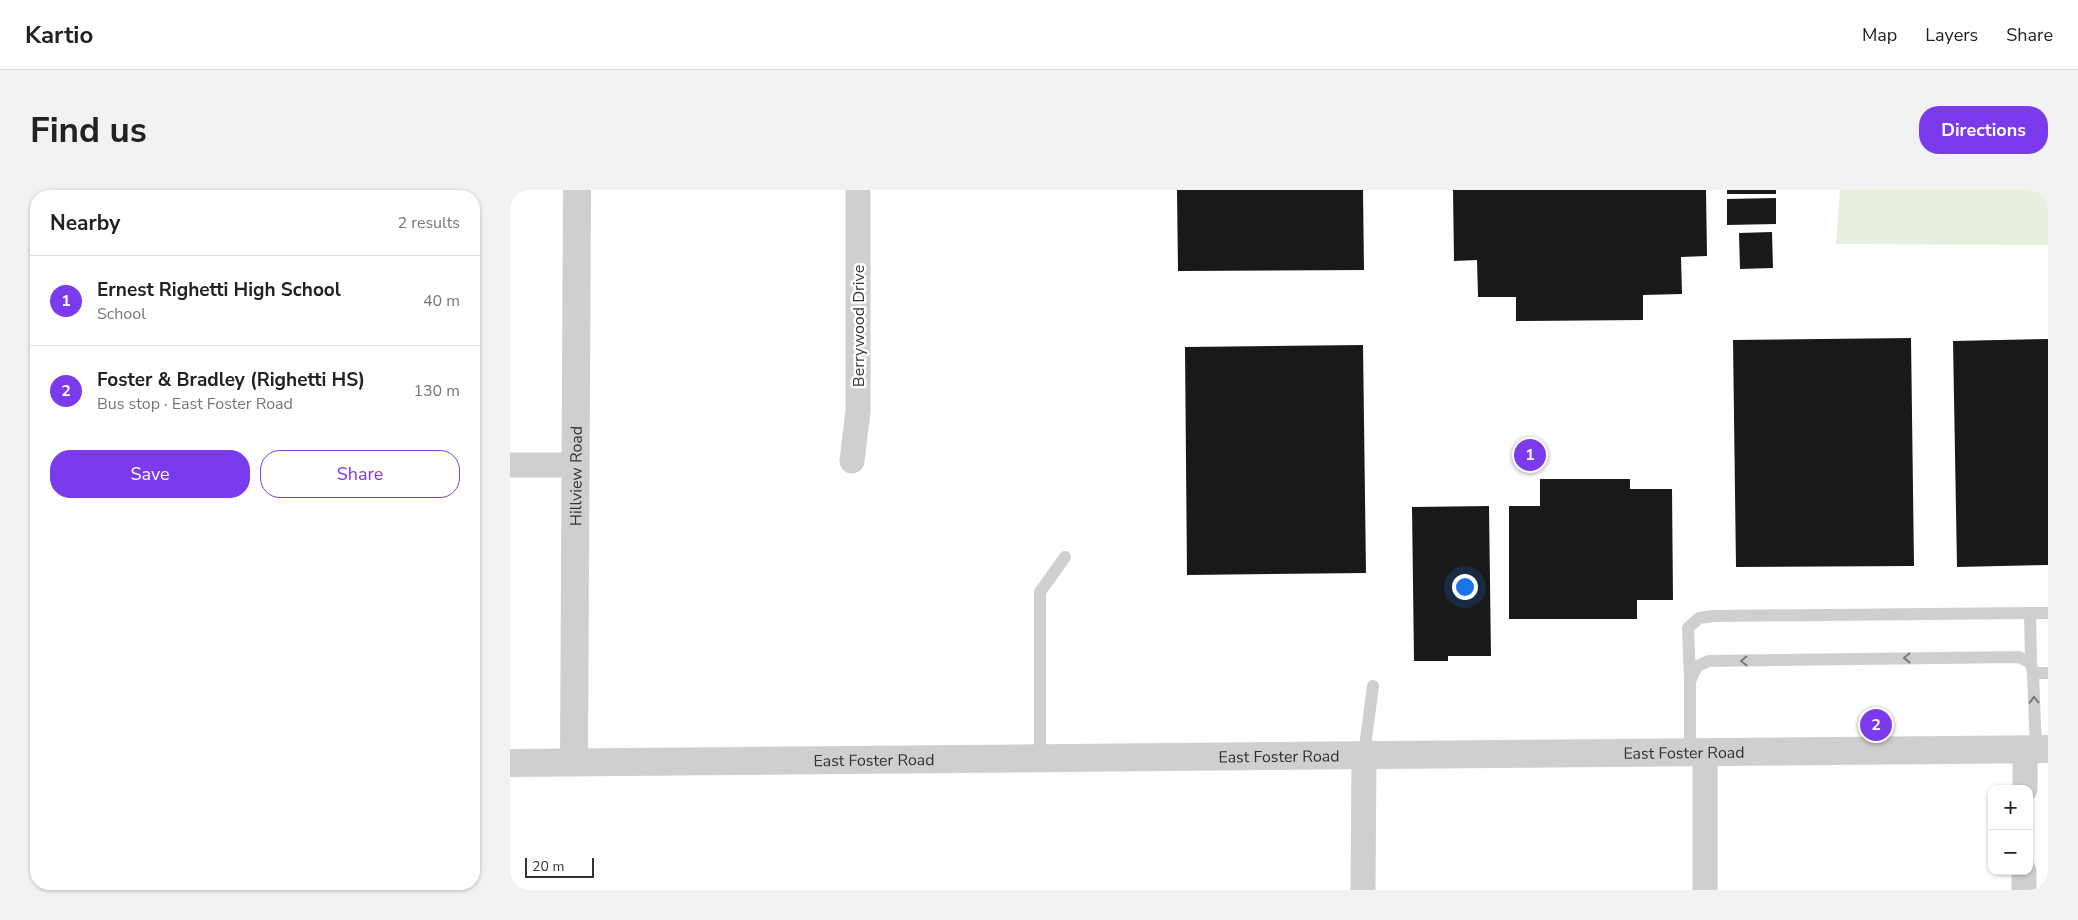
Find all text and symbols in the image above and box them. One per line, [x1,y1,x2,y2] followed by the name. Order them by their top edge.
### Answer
[25,19,93,51] text: Kartio
[1862,23,1897,47] text: Map
[1925,23,1978,47] text: Layers
[2006,23,2053,47] text: Share
[1919,106,2048,154] button: Directions
[30,107,147,154] text: Find us
[50,209,120,237] text: Nearby
[398,212,460,234] text: 2 results
[848,265,870,387] street label: Berrywood Drive
[97,277,341,303] text: Ernest Righetti High School
[61,290,71,312] text: 1
[423,290,460,312] text: 40 m
[97,303,146,325] text: School
[97,367,365,393] text: Foster & Bradley (Righetti HS)
[61,380,71,402] text: 2
[413,380,460,402] text: 130 m
[97,393,293,415] text: Bus stop · East Foster Road
[565,426,588,526] street label: Hillview Road
[1514,436,1546,474] pin: 1
[50,450,250,498] button: Save
[260,450,460,498] button: Share
[1452,574,1478,600] your location
[1903,653,1911,664] one-way arrow
[1740,656,1748,666] one-way arrow
[2029,696,2039,704] one-way arrow
[1860,706,1892,744] pin: 2
[1623,742,1745,765] street label: East Foster Road
[1218,745,1340,769] street label: East Foster Road
[813,749,935,772] street label: East Foster Road
[1988,785,2033,875] map controls
[1988,785,2033,830] button: +
[1988,830,2033,875] button: −
[525,855,594,878] scale bar
[532,857,564,876] text: 20 m

